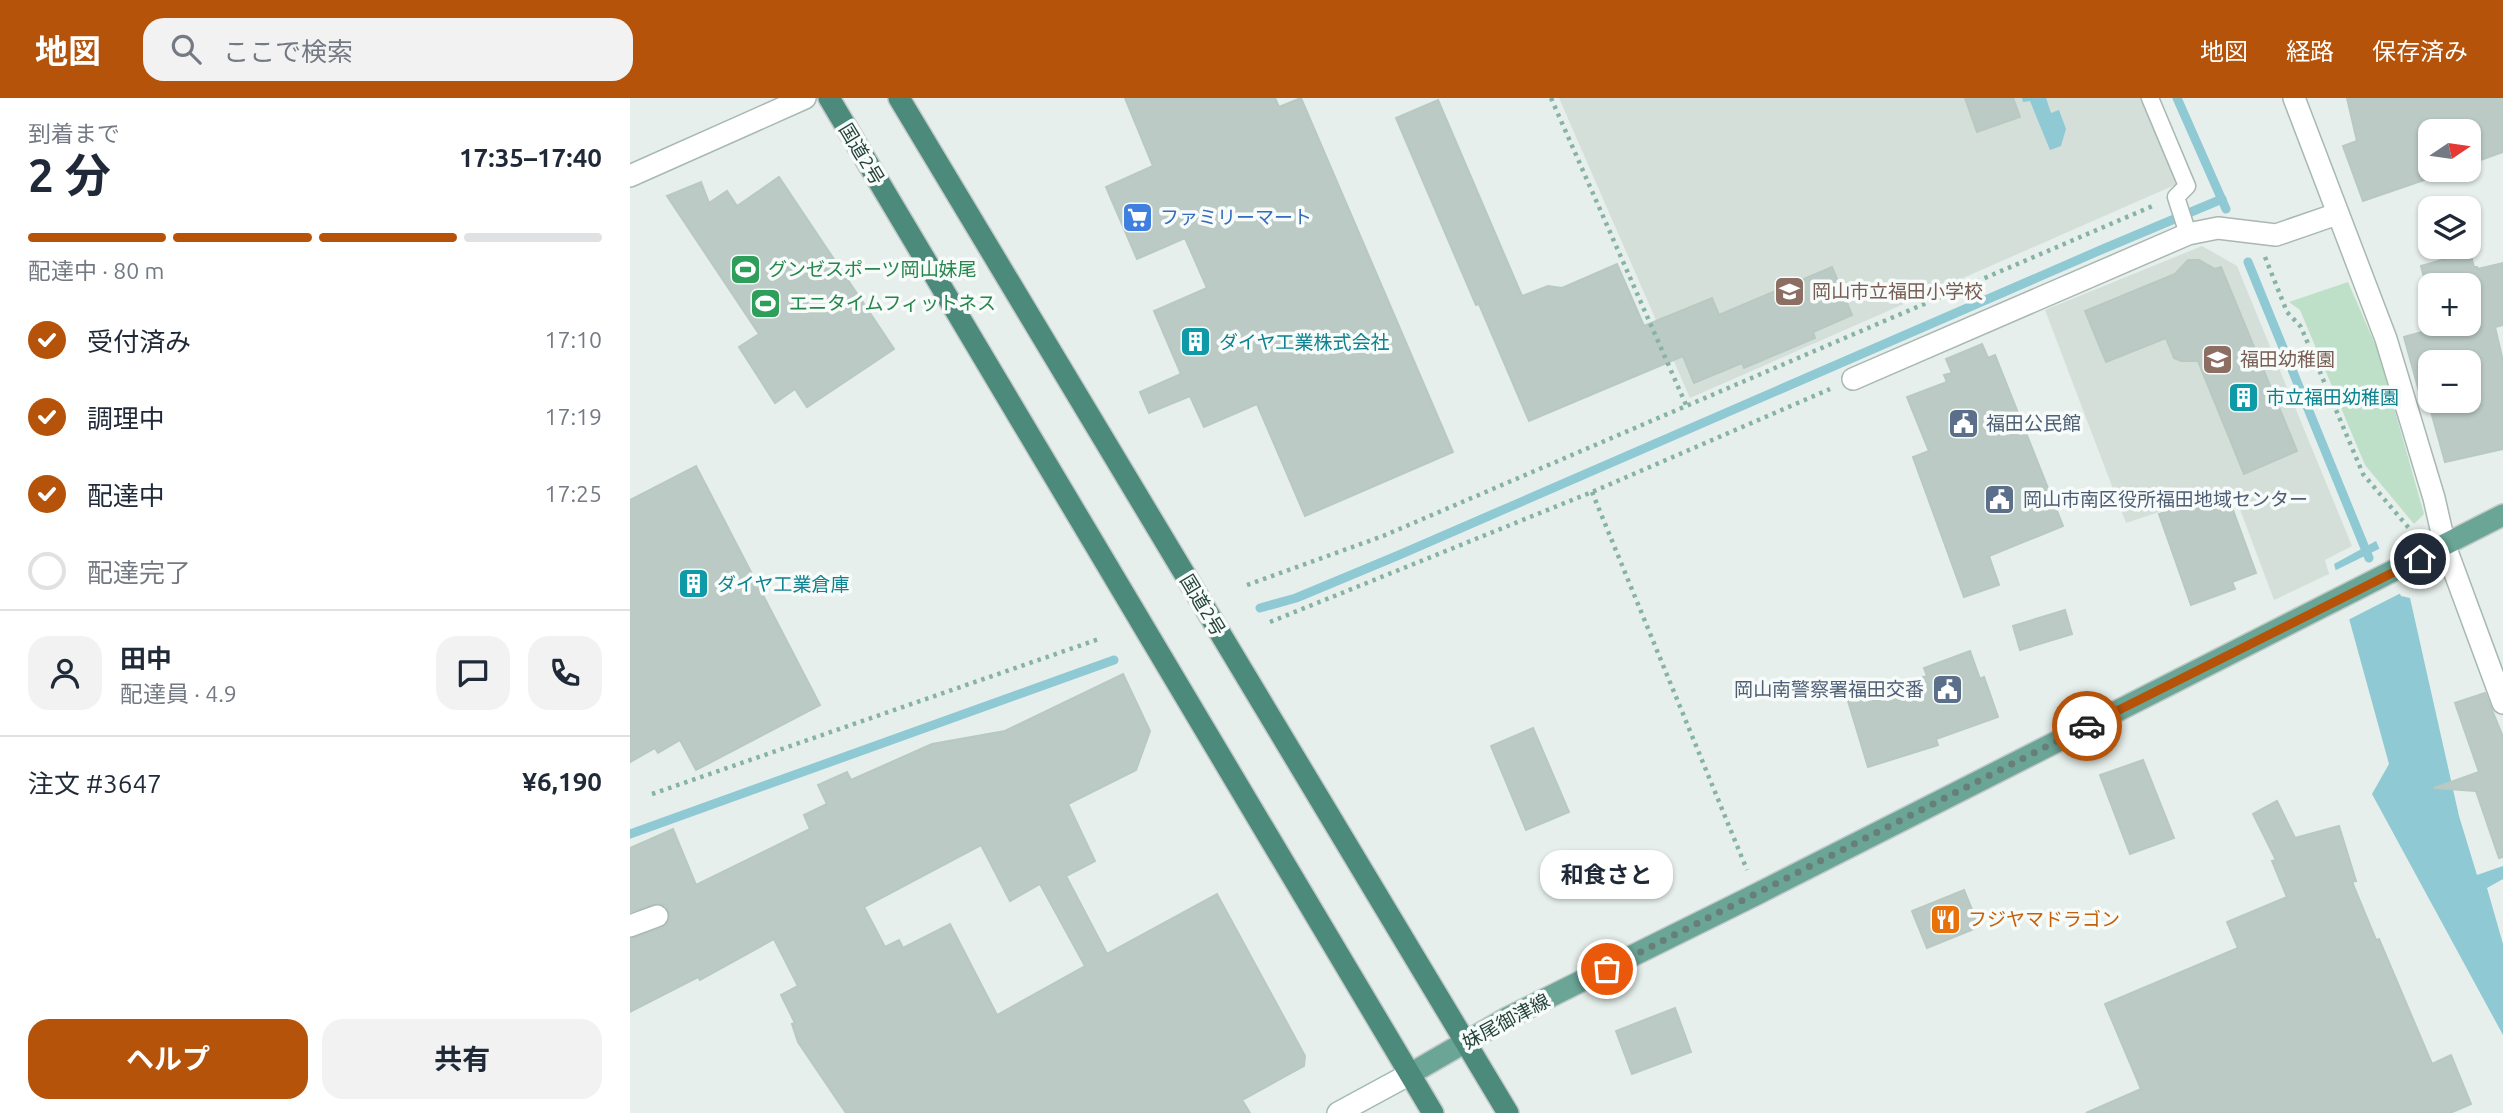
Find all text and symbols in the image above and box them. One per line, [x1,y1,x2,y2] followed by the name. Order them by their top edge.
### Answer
[143,18,633,81] search box
[167,30,205,68] icon: search
[35,32,101,69] text: 地図
[223,37,353,66] text: ここで検索
[2200,38,2248,65] text: 地図
[2286,38,2334,65] text: 経路
[2372,38,2468,65] text: 保存済み
[835,119,889,189] street label: 国道2号
[2418,119,2482,182] north arrow
[2418,119,2481,413] map controls
[28,121,120,146] text: 到着まで
[459,143,602,172] text: 17:35–17:40
[28,149,111,201] text: 2 分
[2418,196,2481,259] button: layers
[1120,200,1154,234] supermarket icon: ファミリーマート
[1160,206,1312,228] place label: ファミリーマート
[728,252,762,286] sports icon: グンゼスポーツ岡山妹尾
[28,258,164,283] text: 配達中 · 80 m
[768,258,977,280] place label: グンゼスポーツ岡山妹尾
[2418,273,2481,336] button: +
[1772,274,1806,308] school or university icon: 岡山市立福田小学校
[1812,280,1983,302] place label: 岡山市立福田小学校
[749,286,783,320] sports icon: エニタイムフィットネス
[789,292,996,314] place label: エニタイムフィットネス
[28,321,66,359] icon: check
[1179,325,1213,359] building icon: ダイヤ工業株式会社
[87,327,191,356] text: 受付済み
[544,327,602,352] text: 17:10
[1219,331,1389,353] place label: ダイヤ工業株式会社
[2200,342,2234,376] school or university icon: 福田幼稚園
[2240,348,2335,370] place label: 福田幼稚園
[2418,350,2481,413] button: −
[2226,380,2260,414] building icon: 市立福田幼稚園
[2266,386,2399,408] place label: 市立福田幼稚園
[28,398,66,436] icon: check
[87,404,165,433] text: 調理中
[544,404,602,429] text: 17:19
[1946,406,1980,440] public building icon: 福田公民館
[1986,412,2081,434] place label: 福田公民館
[28,475,66,513] icon: check
[87,481,165,510] text: 配達中
[544,481,602,506] text: 17:25
[1983,482,2017,516] public building icon: 岡山市南区役所福田地域センター
[2023,488,2308,510] place label: 岡山市南区役所福田地域センター
[2390,529,2450,589] pin
[2401,540,2439,578] icon: home
[87,558,191,587] text: 配達完了
[677,567,711,601] building icon: ダイヤ工業倉庫
[1176,570,1230,640] street label: 国道2号
[717,573,849,595] place label: ダイヤ工業倉庫
[28,636,102,710] button: person
[436,636,510,710] button: chat
[528,636,602,710] button: phone
[120,644,172,673] text: 田中
[1930,672,1964,706] public building icon: 岡山南警察署福田交番
[1734,678,1924,700] place label: 岡山南警察署福田交番
[120,681,237,706] text: 配達員 · 4.9
[2052,691,2122,761] courier
[2068,707,2106,745] icon: car
[522,767,602,796] text: ¥6,190
[28,769,162,798] text: 注文 #3647
[1541,850,1674,899] callout: 和食さと
[1561,862,1653,887] text: 和食さと
[1928,902,1962,936] restaurant icon: フジヤマドラゴン
[1968,908,2120,930] place label: フジヤマドラゴン
[1577,939,1637,999] pin
[1588,950,1626,988] icon: bag
[1459,989,1553,1053] street label: 妹尾御津線
[28,1019,308,1099] button: ヘルプ
[322,1019,602,1099] button: 共有

